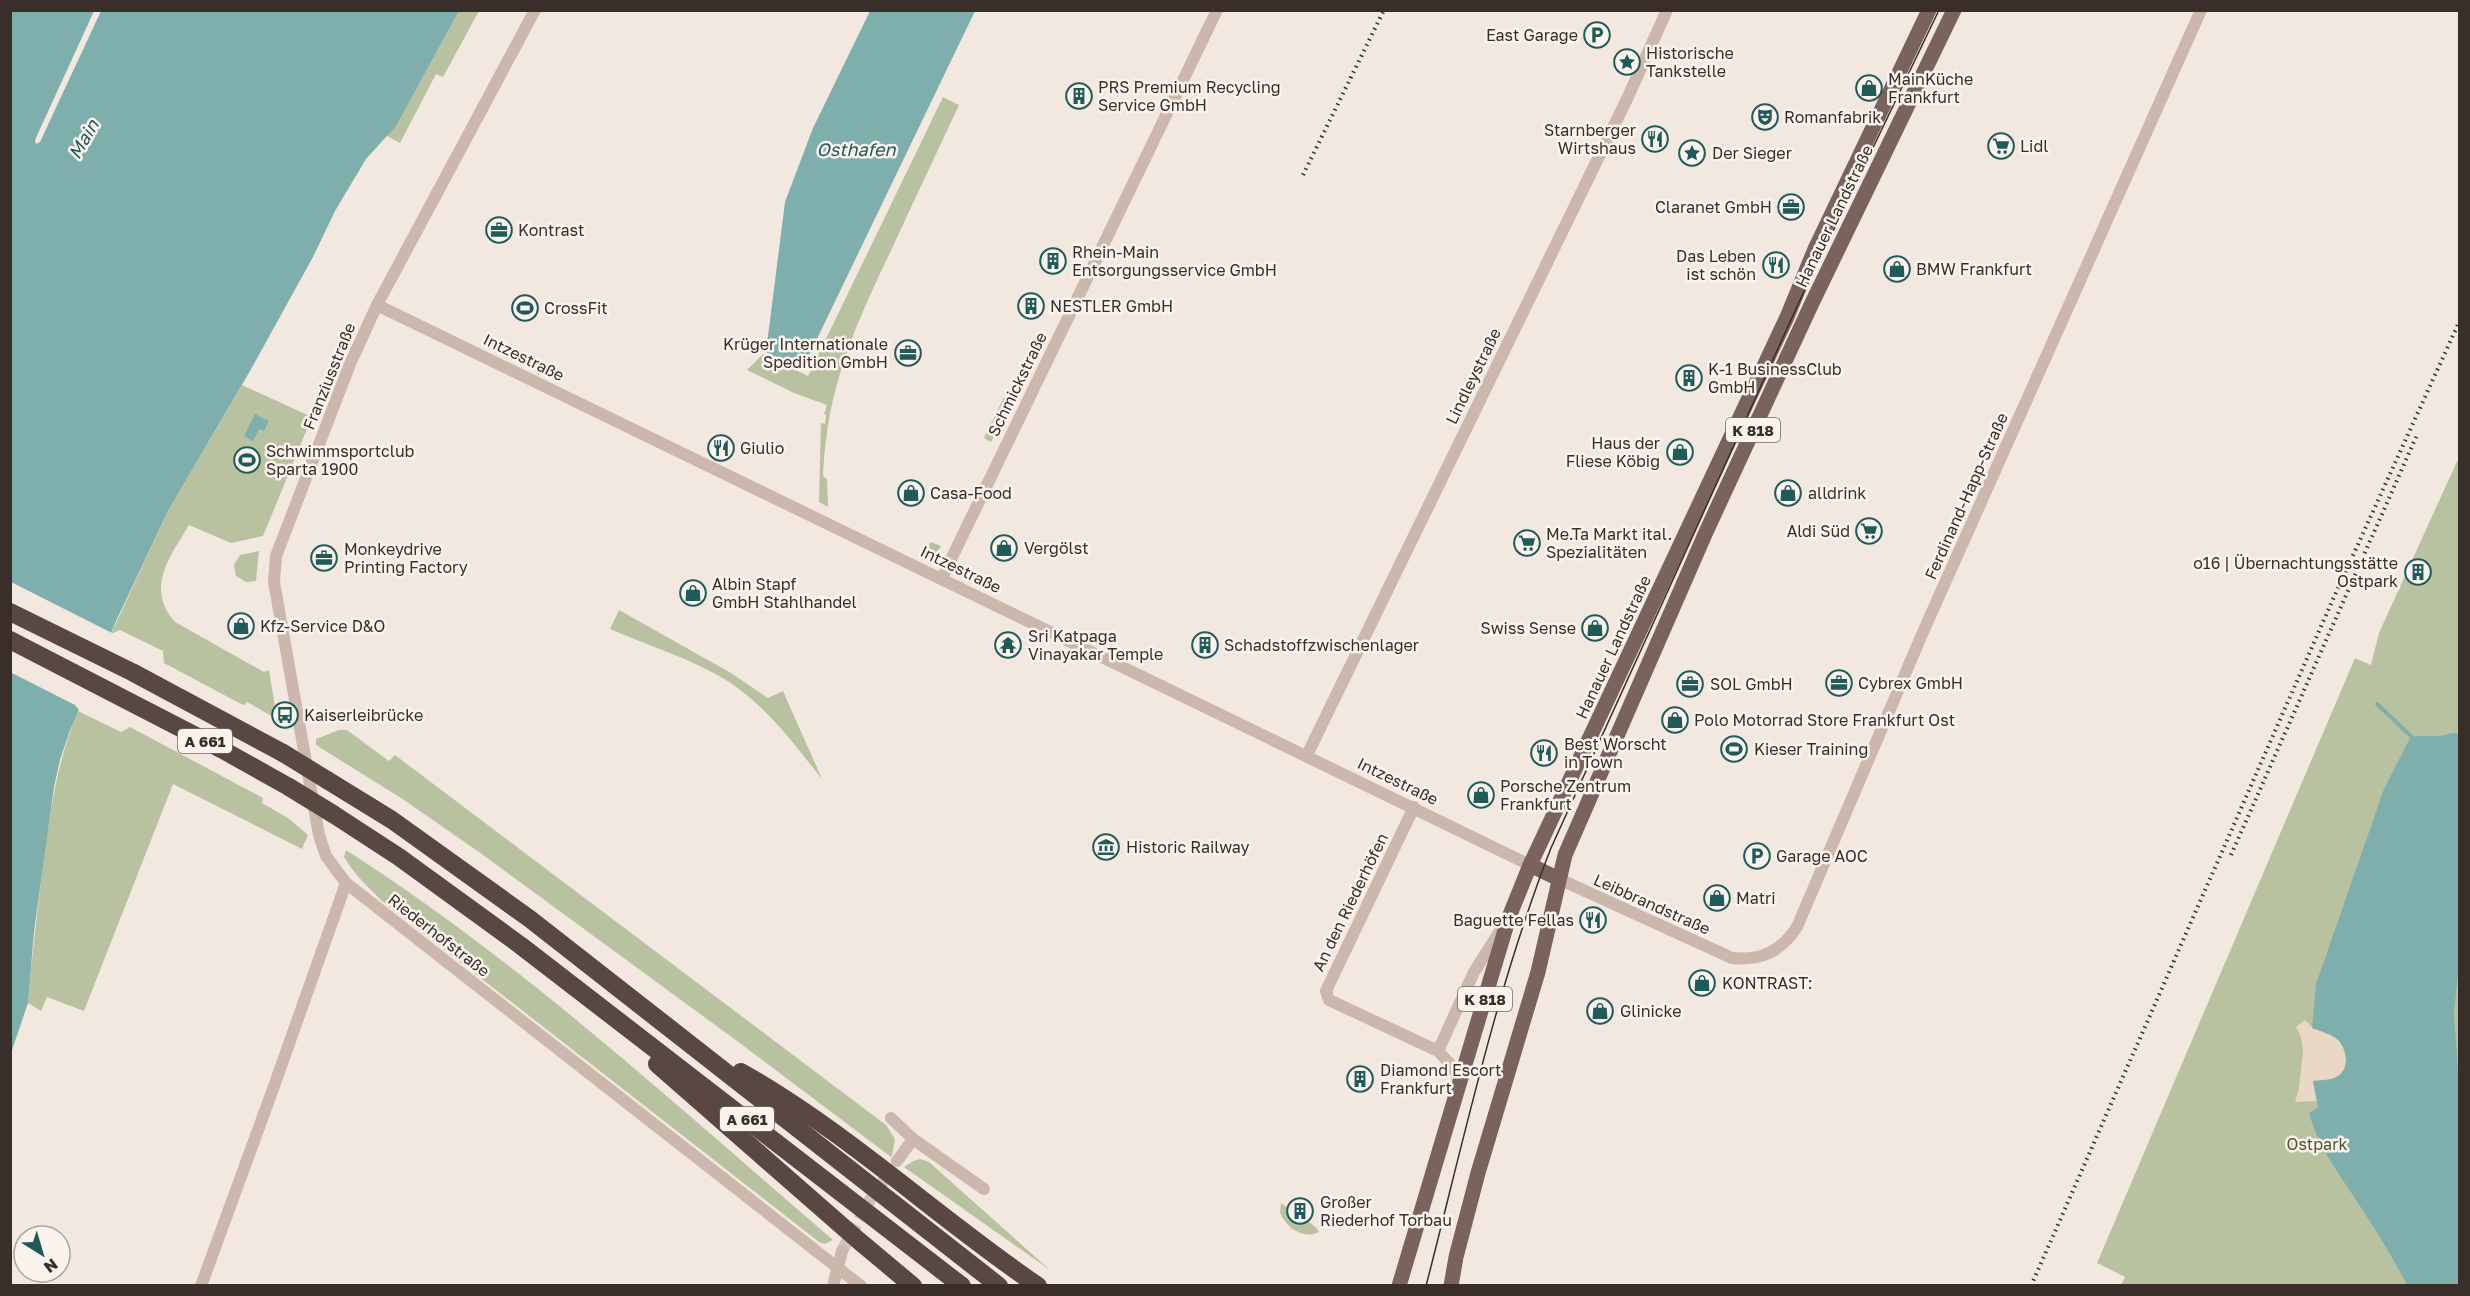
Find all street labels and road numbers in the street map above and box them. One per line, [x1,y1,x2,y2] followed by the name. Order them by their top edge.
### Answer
[1791,142,1877,290] street label: Hanauer Landstraße
[298,320,360,432] street label: Franziusstraße
[1441,325,1505,427] street label: Lindleystraße
[480,329,568,385] street label: Intzestraße
[983,329,1051,439] street label: Schmickstraße
[1920,410,2012,582] street label: Ferdinand-Happ-Straße
[1726,418,1780,442] road number: K 818
[917,541,1005,597] street label: Intzestraße
[1571,572,1655,722] street label: Hanauer Landstraße
[178,729,232,753] road number: A 661
[1354,753,1442,809] street label: Intzestraße
[1308,830,1392,974] street label: An den Riederhöfen
[1591,869,1713,939] street label: Leibbrandstraße
[384,889,494,981] street label: Riederhofstraße
[1458,987,1512,1011] road number: K 818
[720,1107,774,1131] road number: A 661

